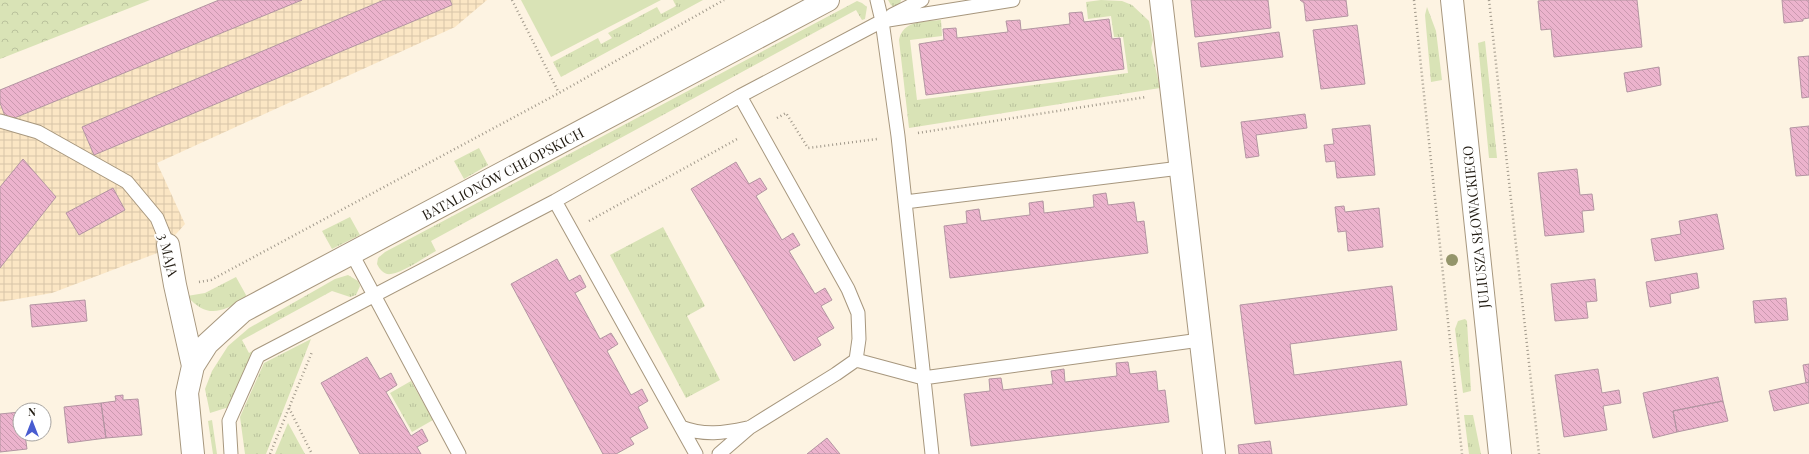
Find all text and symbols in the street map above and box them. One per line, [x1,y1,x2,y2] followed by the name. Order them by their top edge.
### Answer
[419,123,587,224] street label: BATALIONÓW CHŁOPSKICH
[1457,145,1494,310] street label: JULIUSZA SŁOWACKIEGO
[154,231,183,279] street label: 3 MAJA
[12,402,52,442] north arrow
[28,404,36,419] text: N

